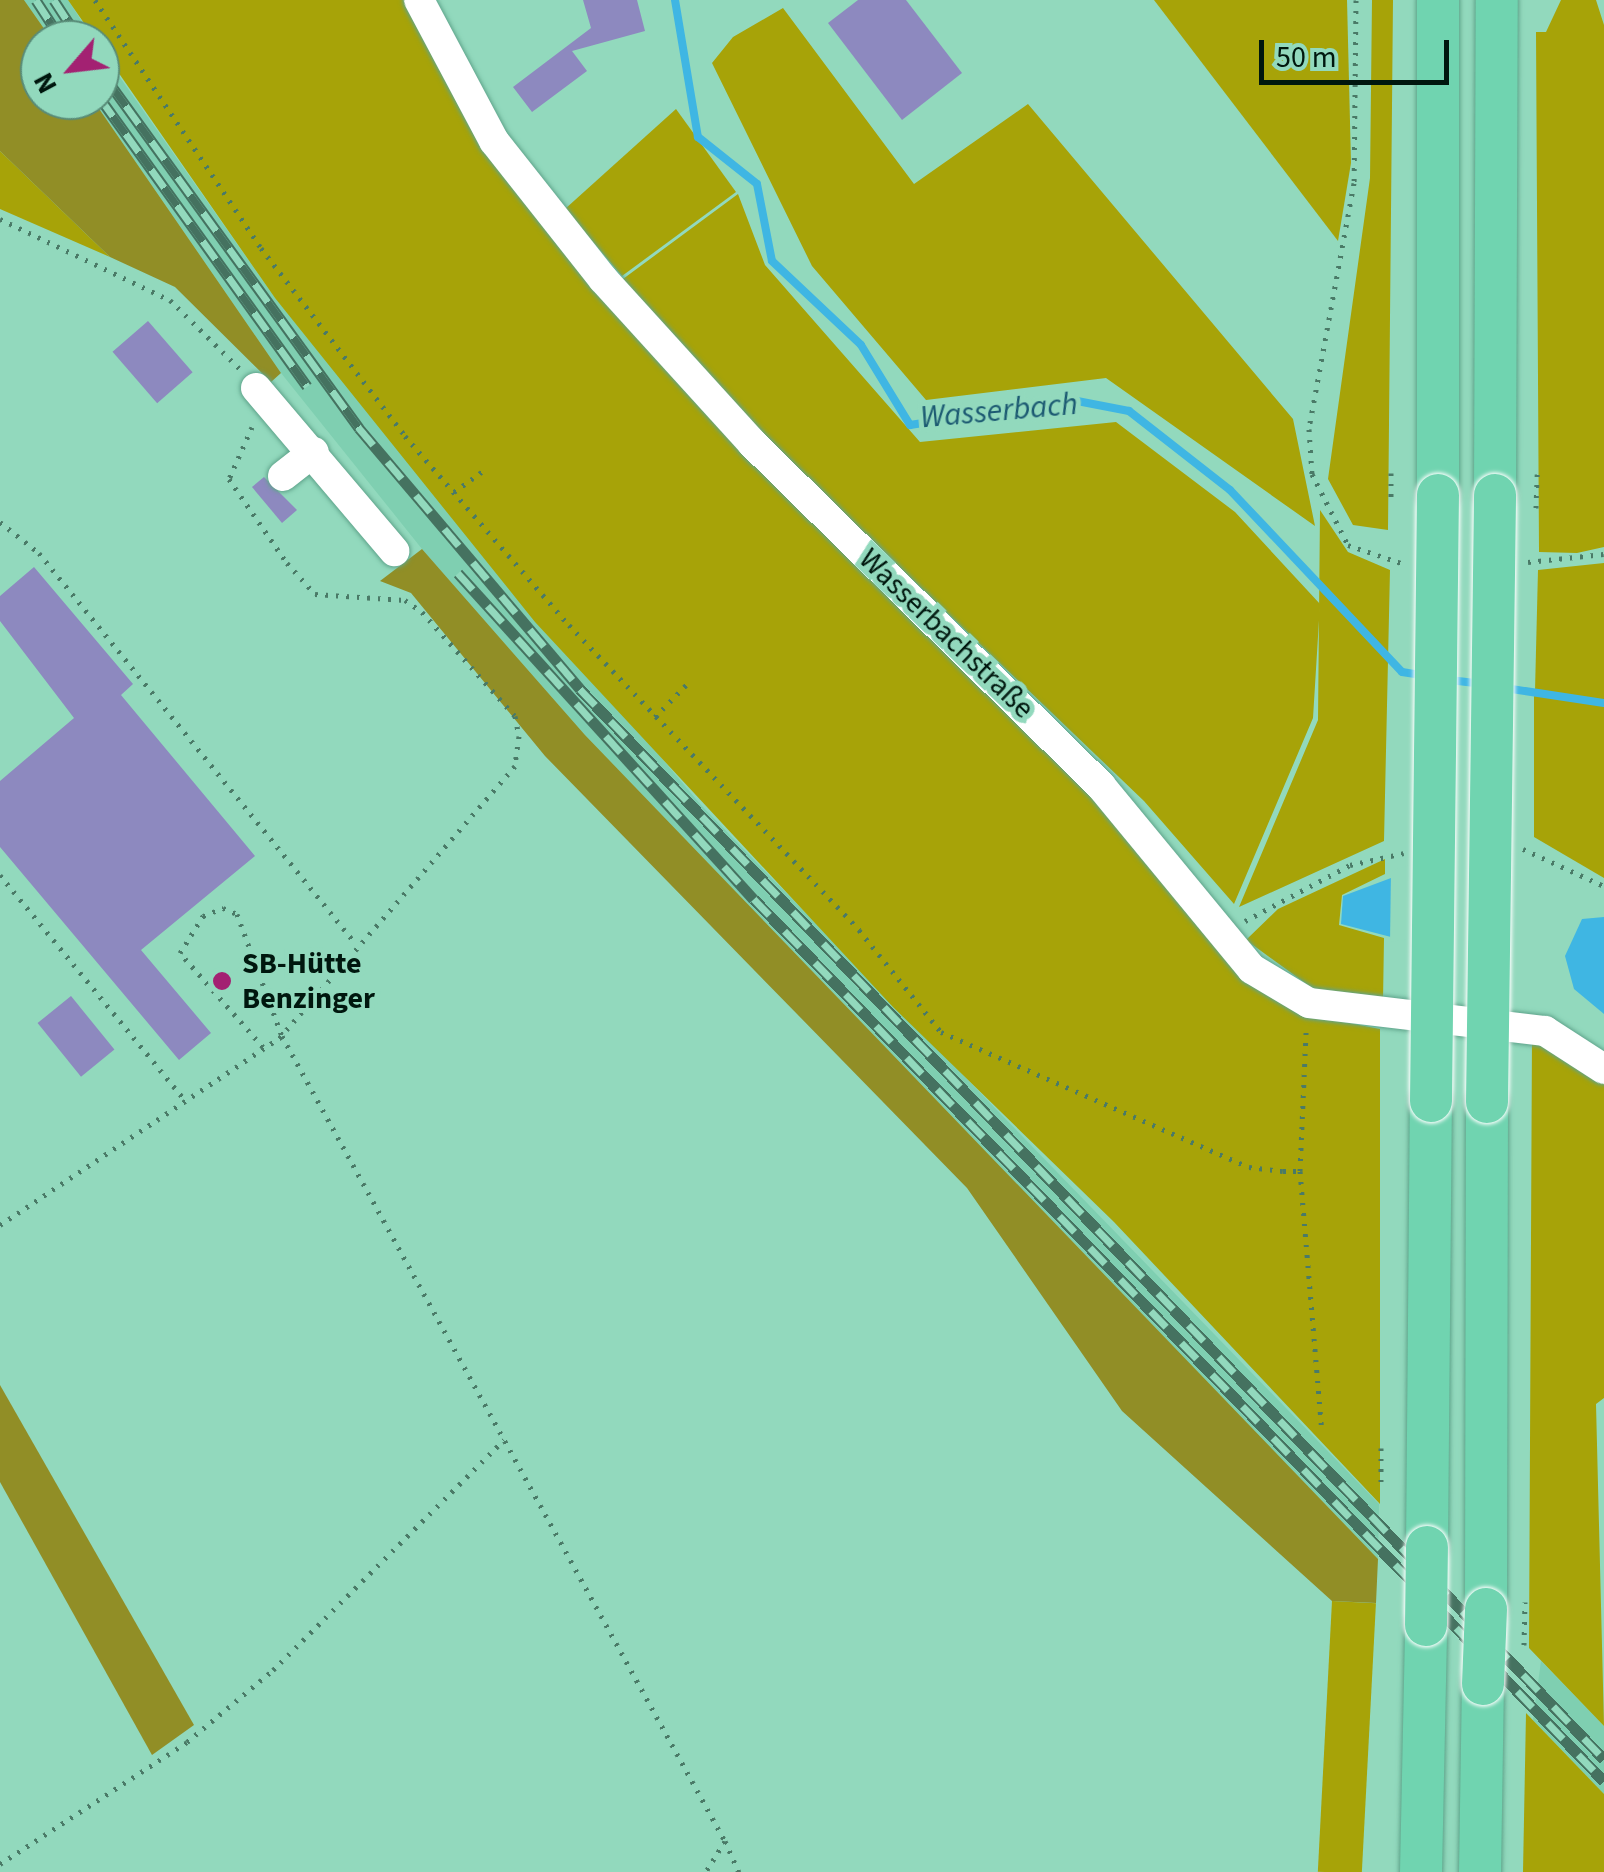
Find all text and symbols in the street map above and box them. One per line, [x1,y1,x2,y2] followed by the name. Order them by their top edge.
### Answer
[20,20,120,120] north arrow
[1264,20,1454,82] scale bar
[1276,36,1337,79] text: 50 m
[23,66,67,101] text: N
[919,385,1079,437] water label: Wasserbach
[851,542,1041,726] street label: Wasserbachstraße
[242,946,375,1016] place label: SB-Hütte Benzinger
[211,970,233,992] marker: SB-Hütte Benzinger

